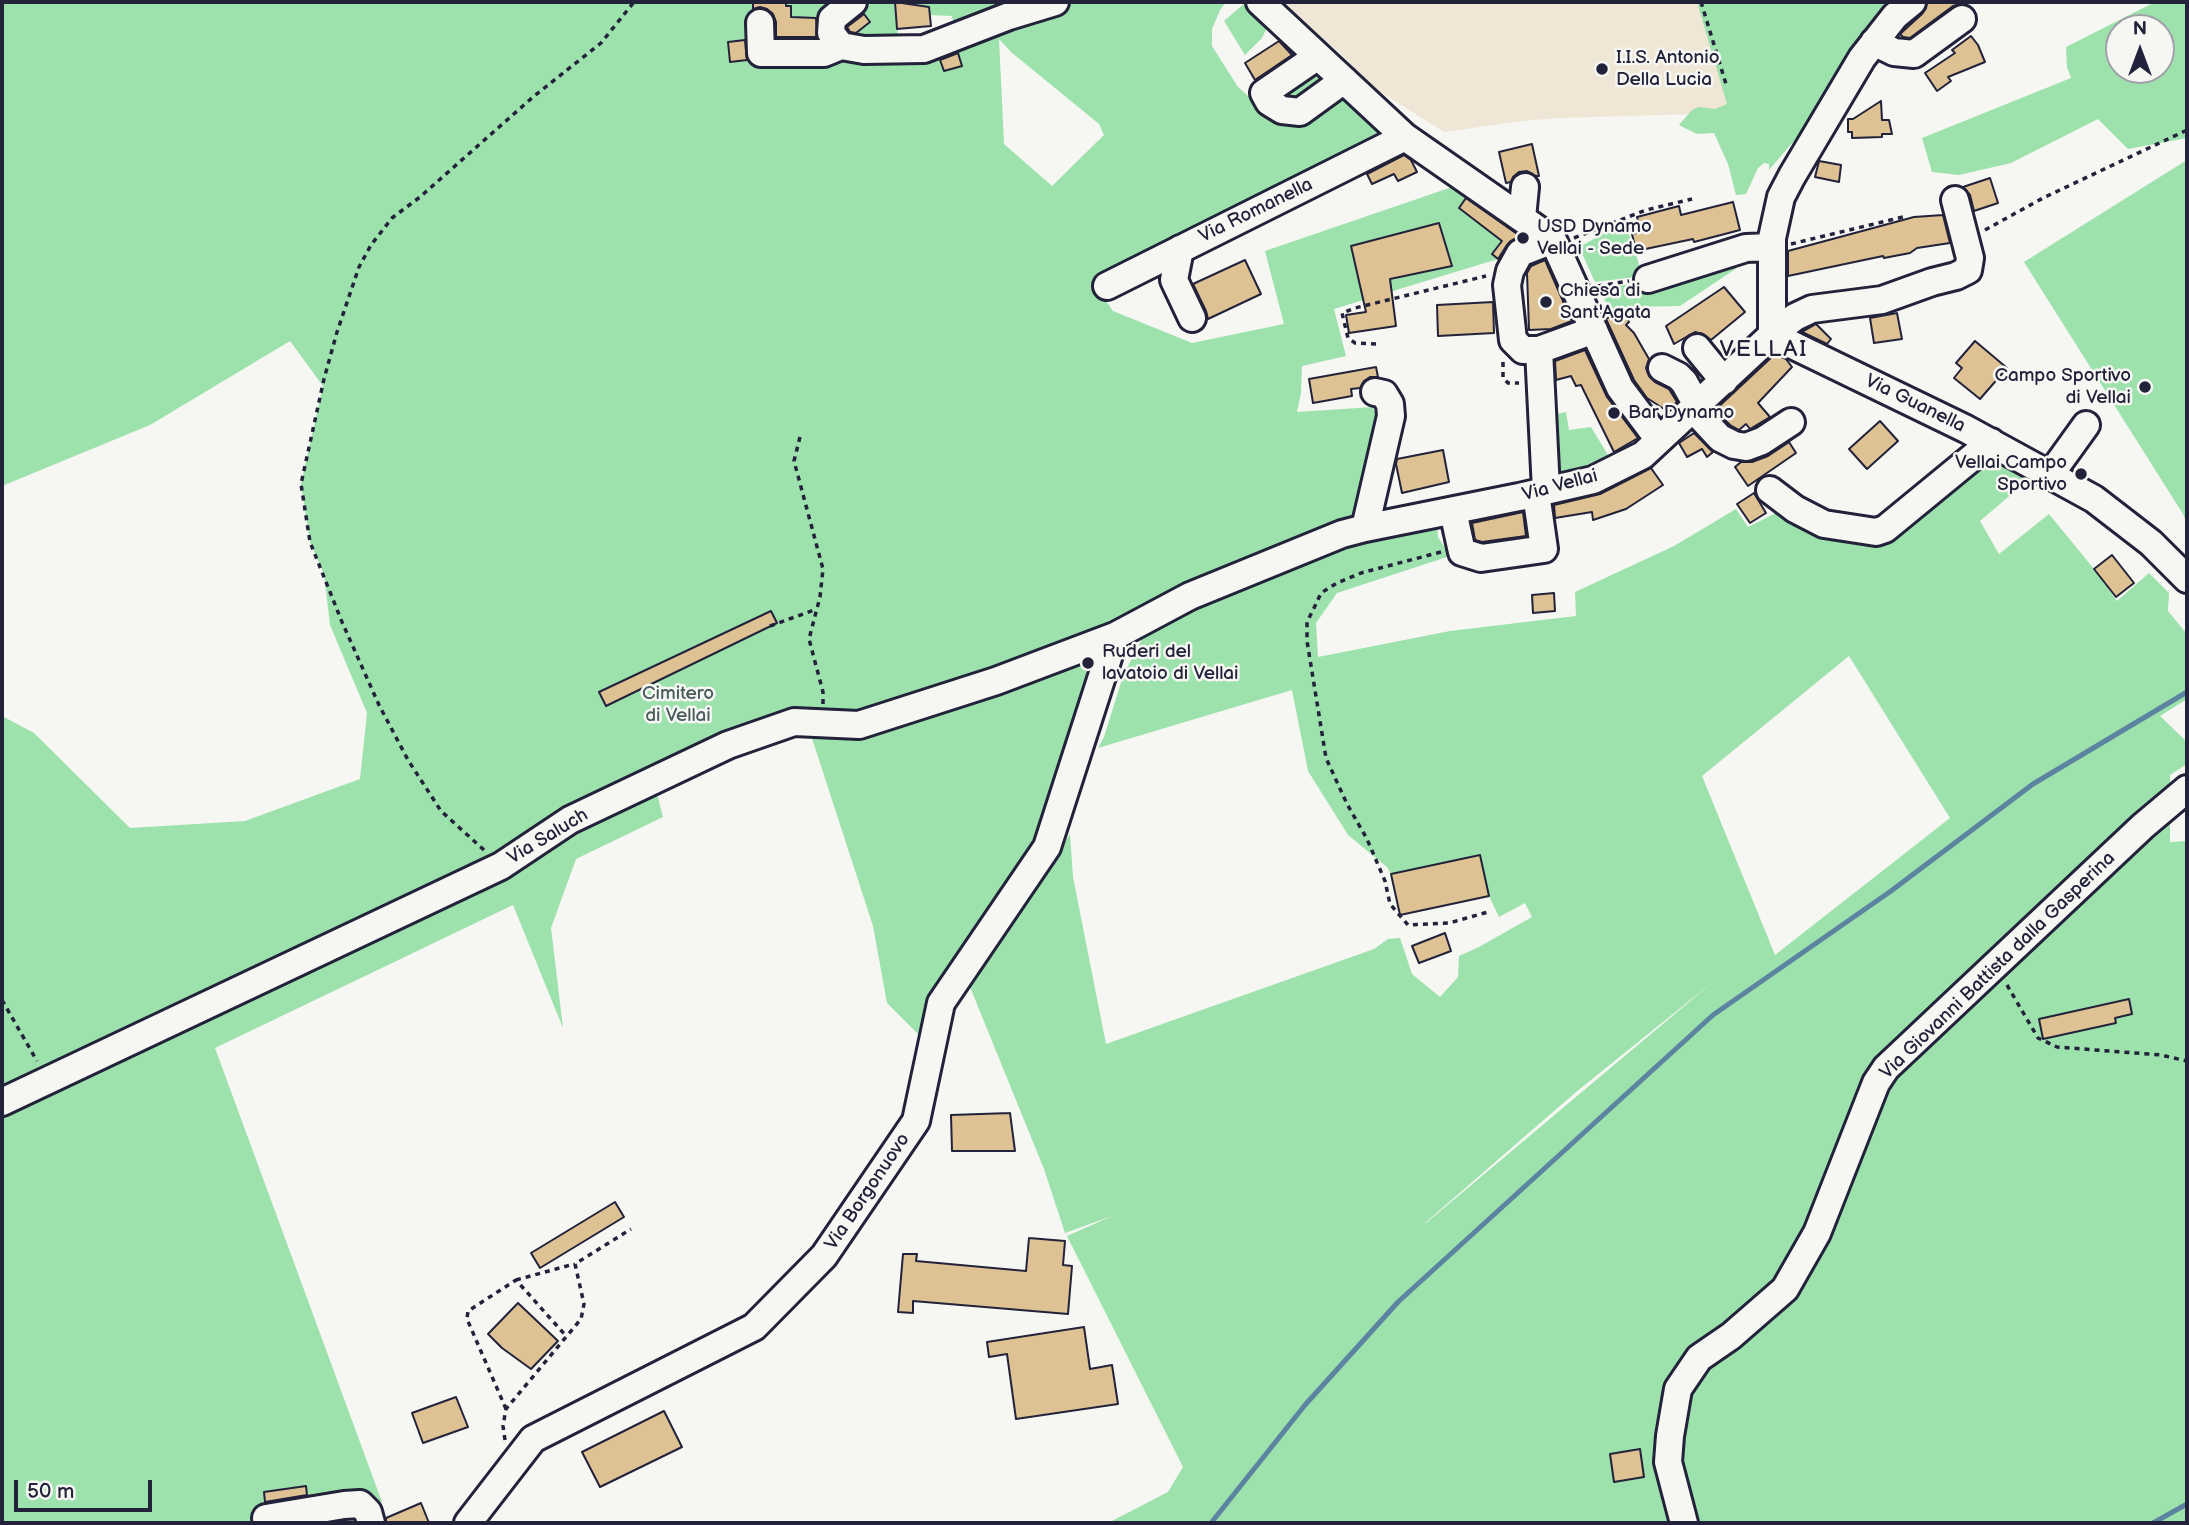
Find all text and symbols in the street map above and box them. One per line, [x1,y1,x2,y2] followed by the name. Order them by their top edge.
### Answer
[2105,14,2175,84] north arrow
[2133,18,2147,41] text: N
[1616,47,1720,91] place label: I.I.S. Antonio Della Lucia
[1594,61,1610,77] marker: I.I.S. Antonio Della Lucia
[1195,174,1317,248] street label: Via Romanella
[1537,216,1652,260] place label: USD Dynamo Vellai - Sede
[1515,230,1531,246] marker: USD Dynamo Vellai - Sede
[1560,280,1651,324] place label: Chiesa di Sant'Agata
[1538,294,1554,310] marker: Chiesa di Sant'Agata
[1720,336,1808,364] district label: VELLAI
[1994,365,2131,409] place label: Campo Sportivo di Vellai
[1861,370,1969,438] street label: Via Guanella
[2137,379,2153,395] marker: Campo Sportivo di Vellai
[1628,402,1734,424] place label: Bar Dynamo
[1606,405,1622,421] marker: Bar Dynamo
[1955,452,2067,496] place label: Vellai Campo Sportivo
[1520,465,1600,507] street label: Via Vellai
[2073,466,2089,482] marker: Vellai Campo Sportivo
[1102,641,1238,685] place label: Ruderi del lavatoio di Vellai
[1080,655,1096,671] marker: Ruderi del lavatoio di Vellai
[642,683,714,727] park label: Cimitero di Vellai
[504,804,592,870] street label: Via Saluch
[1876,847,2120,1085] street label: Via Giovanni Battista dalla Gasperina
[821,1129,915,1255] street label: Via Borgonuovo
[18,1466,156,1510] scale bar
[27,1479,74,1504] text: 50 m

